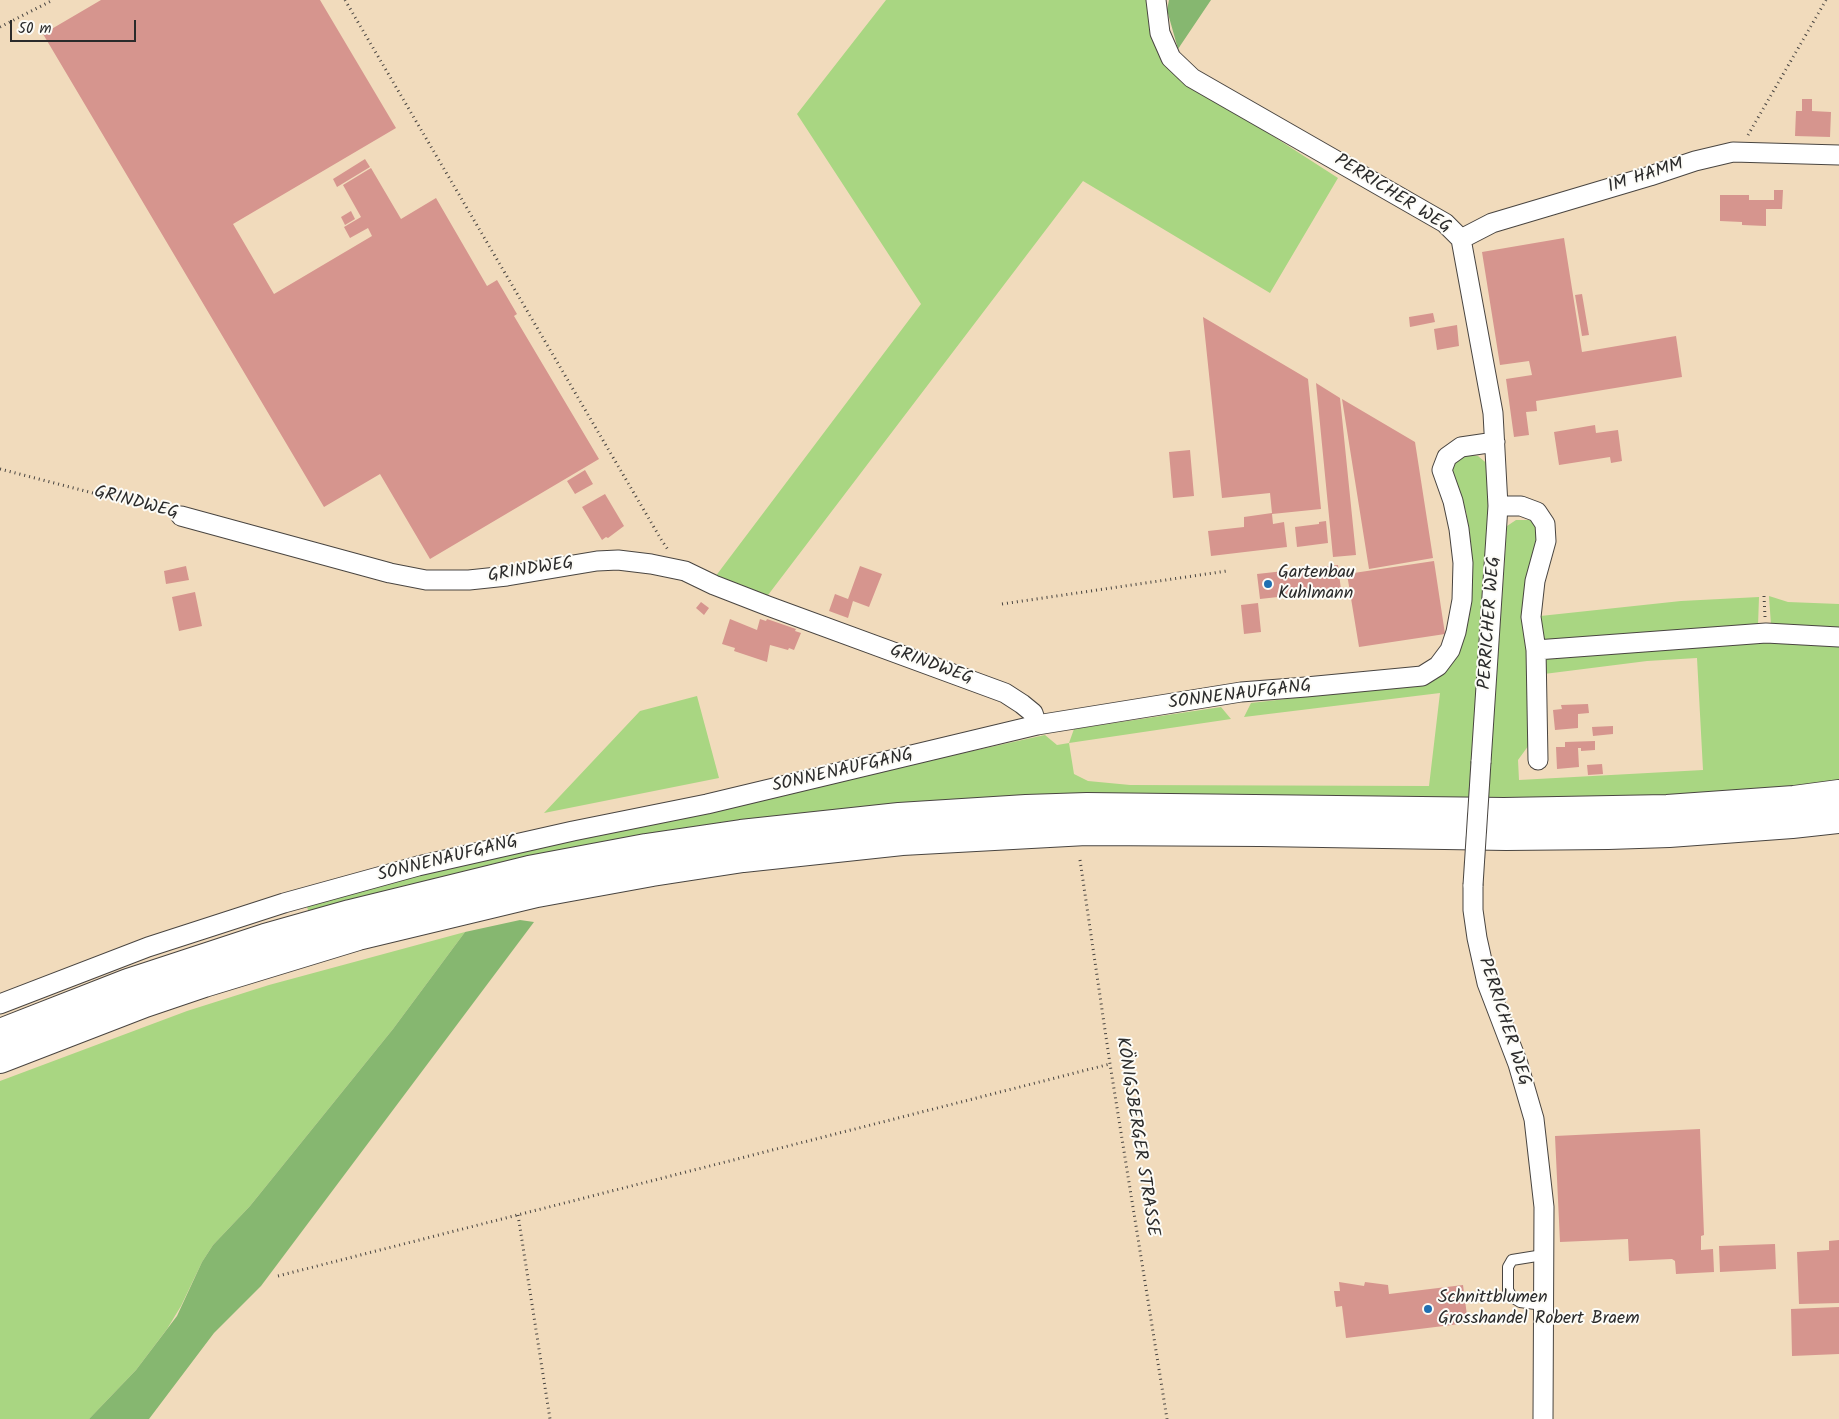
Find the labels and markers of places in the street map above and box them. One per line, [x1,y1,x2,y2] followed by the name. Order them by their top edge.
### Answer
[1278,563,1355,606] place label: Gartenbau Kuhlmann
[1262,578,1274,590] marker: Gartenbau Kuhlmann
[1438,1288,1639,1330] place label: Schnittblumen Grosshandel Robert Braem
[1422,1303,1434,1315] marker: Schnittblumen Grosshandel Robert Braem

